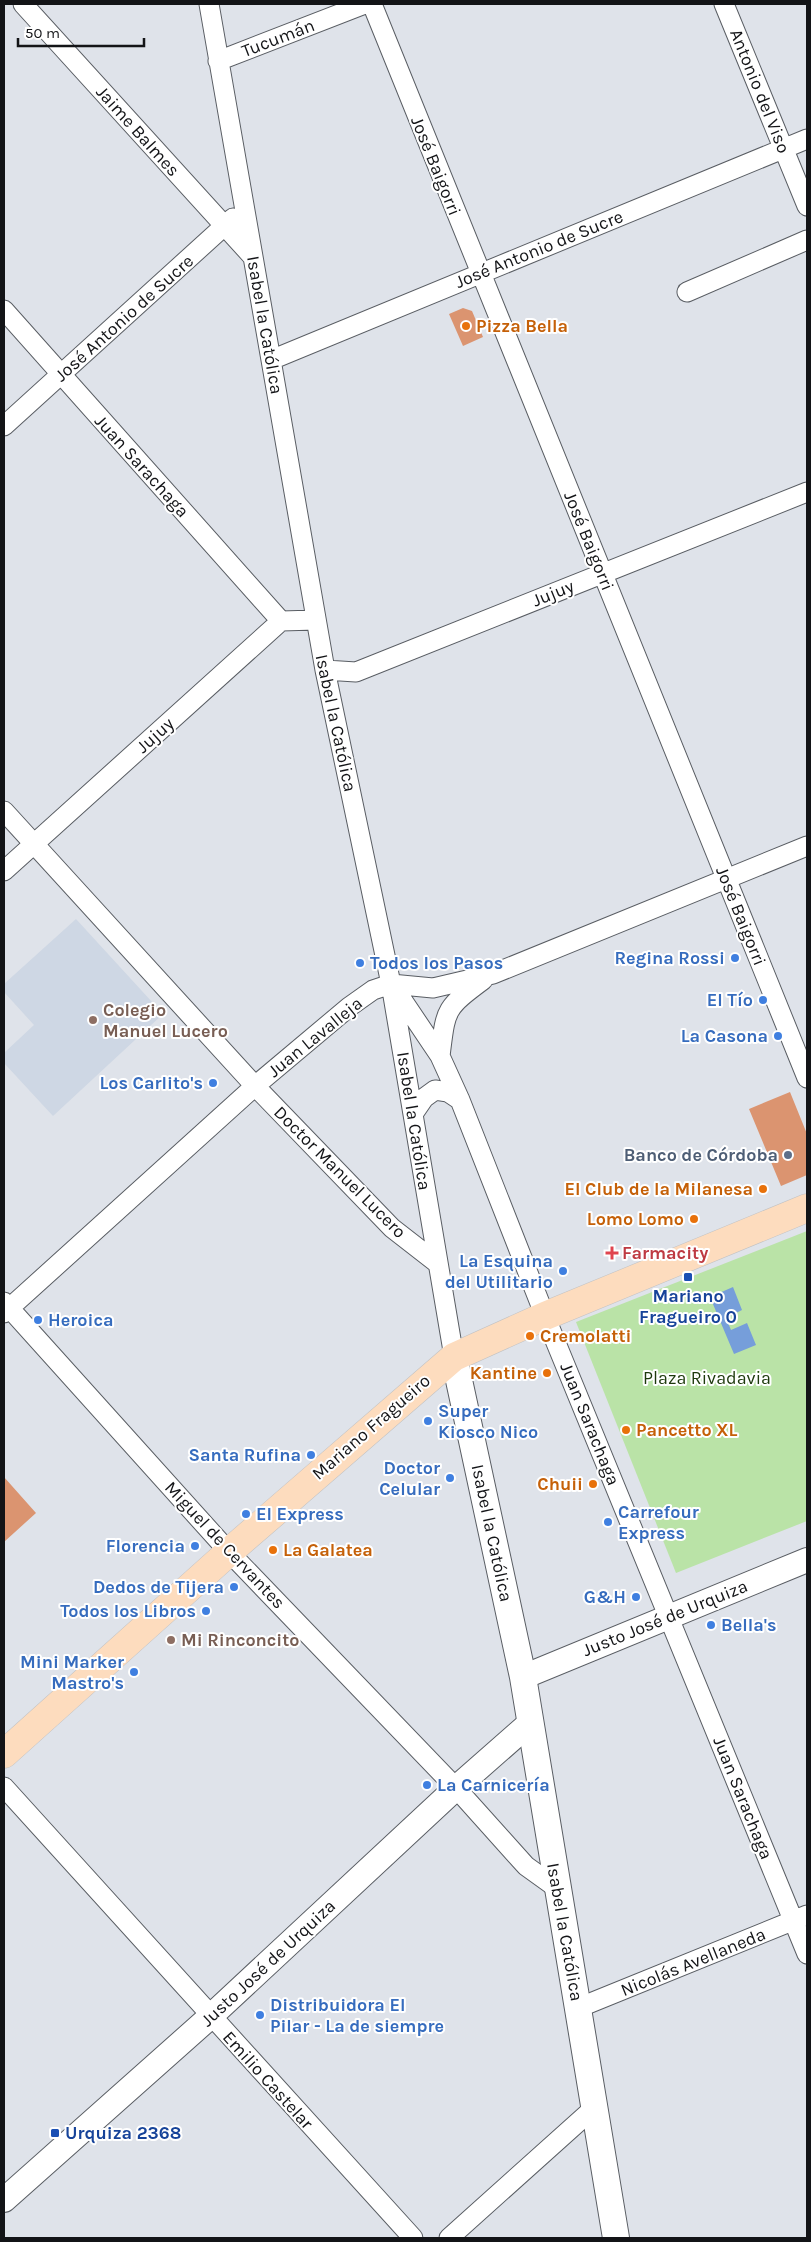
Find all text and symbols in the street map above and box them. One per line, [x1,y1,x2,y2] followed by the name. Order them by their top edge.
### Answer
[238,14,318,62] street label: Tucumán
[18,15,144,47] scale bar
[25,24,60,42] text: 50 m
[725,26,795,156] street label: Antonio del Viso
[91,81,185,181] street label: Jaime Balmes
[406,113,466,219] street label: José Baigorri
[452,205,626,293] street label: José Antonio de Sucre
[50,250,198,386] street label: José Antonio de Sucre
[242,254,288,396] street label: Isabel la Católica
[476,315,568,337] place label: Pizza Bella
[460,320,472,332] marker: Pizza Bella
[90,410,194,522] street label: Juan Sarachaga
[559,488,619,594] street label: José Baigorri
[529,575,578,611] street label: Jujuy
[311,652,361,794] street label: Isabel la Católica
[132,712,179,758] street label: Jujuy
[711,863,771,969] street label: José Baigorri
[615,947,725,969] place label: Regina Rossi
[370,952,503,974] place label: Todos los Pasos
[729,952,741,964] marker: Regina Rossi
[354,957,366,969] marker: Todos los Pasos
[707,989,753,1011] place label: El Tío
[263,992,367,1082] street label: Juan Lavalleja
[757,994,769,1006] marker: El Tío
[103,999,228,1042] place label: Colegio Manuel Lucero
[87,1014,99,1026] marker: Colegio Manuel Lucero
[681,1025,768,1047] place label: La Casona
[772,1030,784,1042] marker: La Casona
[392,1050,436,1192] street label: Isabel la Católica
[99,1072,203,1094] place label: Los Carlito's
[207,1077,219,1089] marker: Los Carlito's
[269,1101,411,1243] street label: Doctor Manuel Lucero
[624,1144,778,1166] place label: Banco de Córdoba
[782,1149,794,1161] marker: Banco de Córdoba
[564,1178,753,1200] place label: El Club de la Milanesa
[757,1183,769,1195] marker: El Club de la Milanesa
[587,1208,684,1230] place label: Lomo Lomo
[688,1213,700,1225] marker: Lomo Lomo
[622,1242,708,1264] place label: Farmacity
[606,1247,618,1259] marker: Farmacity
[445,1250,553,1293] place label: La Esquina del Utilitario
[557,1265,569,1277] marker: La Esquina del Utilitario
[682,1271,694,1283] marker: Mariano Fragueiro 0
[639,1285,737,1328] place label: Mariano Fragueiro 0
[48,1309,113,1331] place label: Heroica
[32,1314,44,1326] marker: Heroica
[540,1325,631,1347] place label: Cremolatti
[524,1330,536,1342] marker: Cremolatti
[555,1359,625,1489] street label: Juan Sarachaga
[470,1362,537,1384] place label: Kantine
[541,1367,553,1379] marker: Kantine
[643,1367,771,1389] park label: Plaza Rivadavia
[307,1370,435,1484] street label: Mariano Fragueiro
[438,1400,538,1443] place label: Super Kiosco Nico
[422,1415,434,1427] marker: Super Kiosco Nico
[636,1419,738,1441] place label: Pancetto XL
[620,1424,632,1436] marker: Pancetto XL
[188,1444,301,1466] place label: Santa Rufina
[305,1449,317,1461] marker: Santa Rufina
[379,1457,440,1500] place label: Doctor Celular
[467,1462,517,1604] street label: Isabel la Católica
[444,1472,456,1484] marker: Doctor Celular
[537,1473,583,1495] place label: Chuii
[160,1477,290,1613] street label: Miguel de Cervantes
[587,1478,599,1490] marker: Chuii
[618,1501,699,1544] place label: Carrefour Express
[256,1503,344,1525] place label: El Express
[240,1508,252,1520] marker: El Express
[602,1516,614,1528] marker: Carrefour Express
[106,1535,185,1557] place label: Florencia
[283,1539,373,1561] place label: La Galatea
[189,1540,201,1552] marker: Florencia
[267,1544,279,1556] marker: La Galatea
[579,1575,751,1661] street label: Justo José de Urquiza
[93,1576,224,1598] place label: Dedos de Tijera
[228,1581,240,1593] marker: Dedos de Tijera
[584,1586,626,1608] place label: G&H
[630,1591,642,1603] marker: G&H
[60,1600,196,1622] place label: Todos los Libros
[200,1605,212,1617] marker: Todos los Libros
[721,1614,776,1636] place label: Bella's
[705,1619,717,1631] marker: Bella's
[181,1629,300,1651] place label: Mi Rinconcito
[165,1634,177,1646] marker: Mi Rinconcito
[20,1651,124,1694] place label: Mini Marker Mastro's
[128,1666,140,1678] marker: Mini Marker Mastro's
[708,1733,778,1863] street label: Juan Sarachaga
[437,1774,550,1796] place label: La Carnicería
[421,1779,433,1791] marker: La Carnicería
[542,1861,588,2003] street label: Isabel la Católica
[196,1895,340,2031] street label: Justo José de Urquiza
[617,1923,769,2001] street label: Nicolás Avellaneda
[270,1994,444,2037] place label: Distribuidora El Pilar - La de siempre
[254,2009,266,2021] marker: Distribuidora El Pilar - La de siempre
[218,2026,318,2134] street label: Emilio Castelar
[65,2122,181,2144] place label: Urquiza 2368
[49,2127,61,2139] marker: Urquiza 2368

